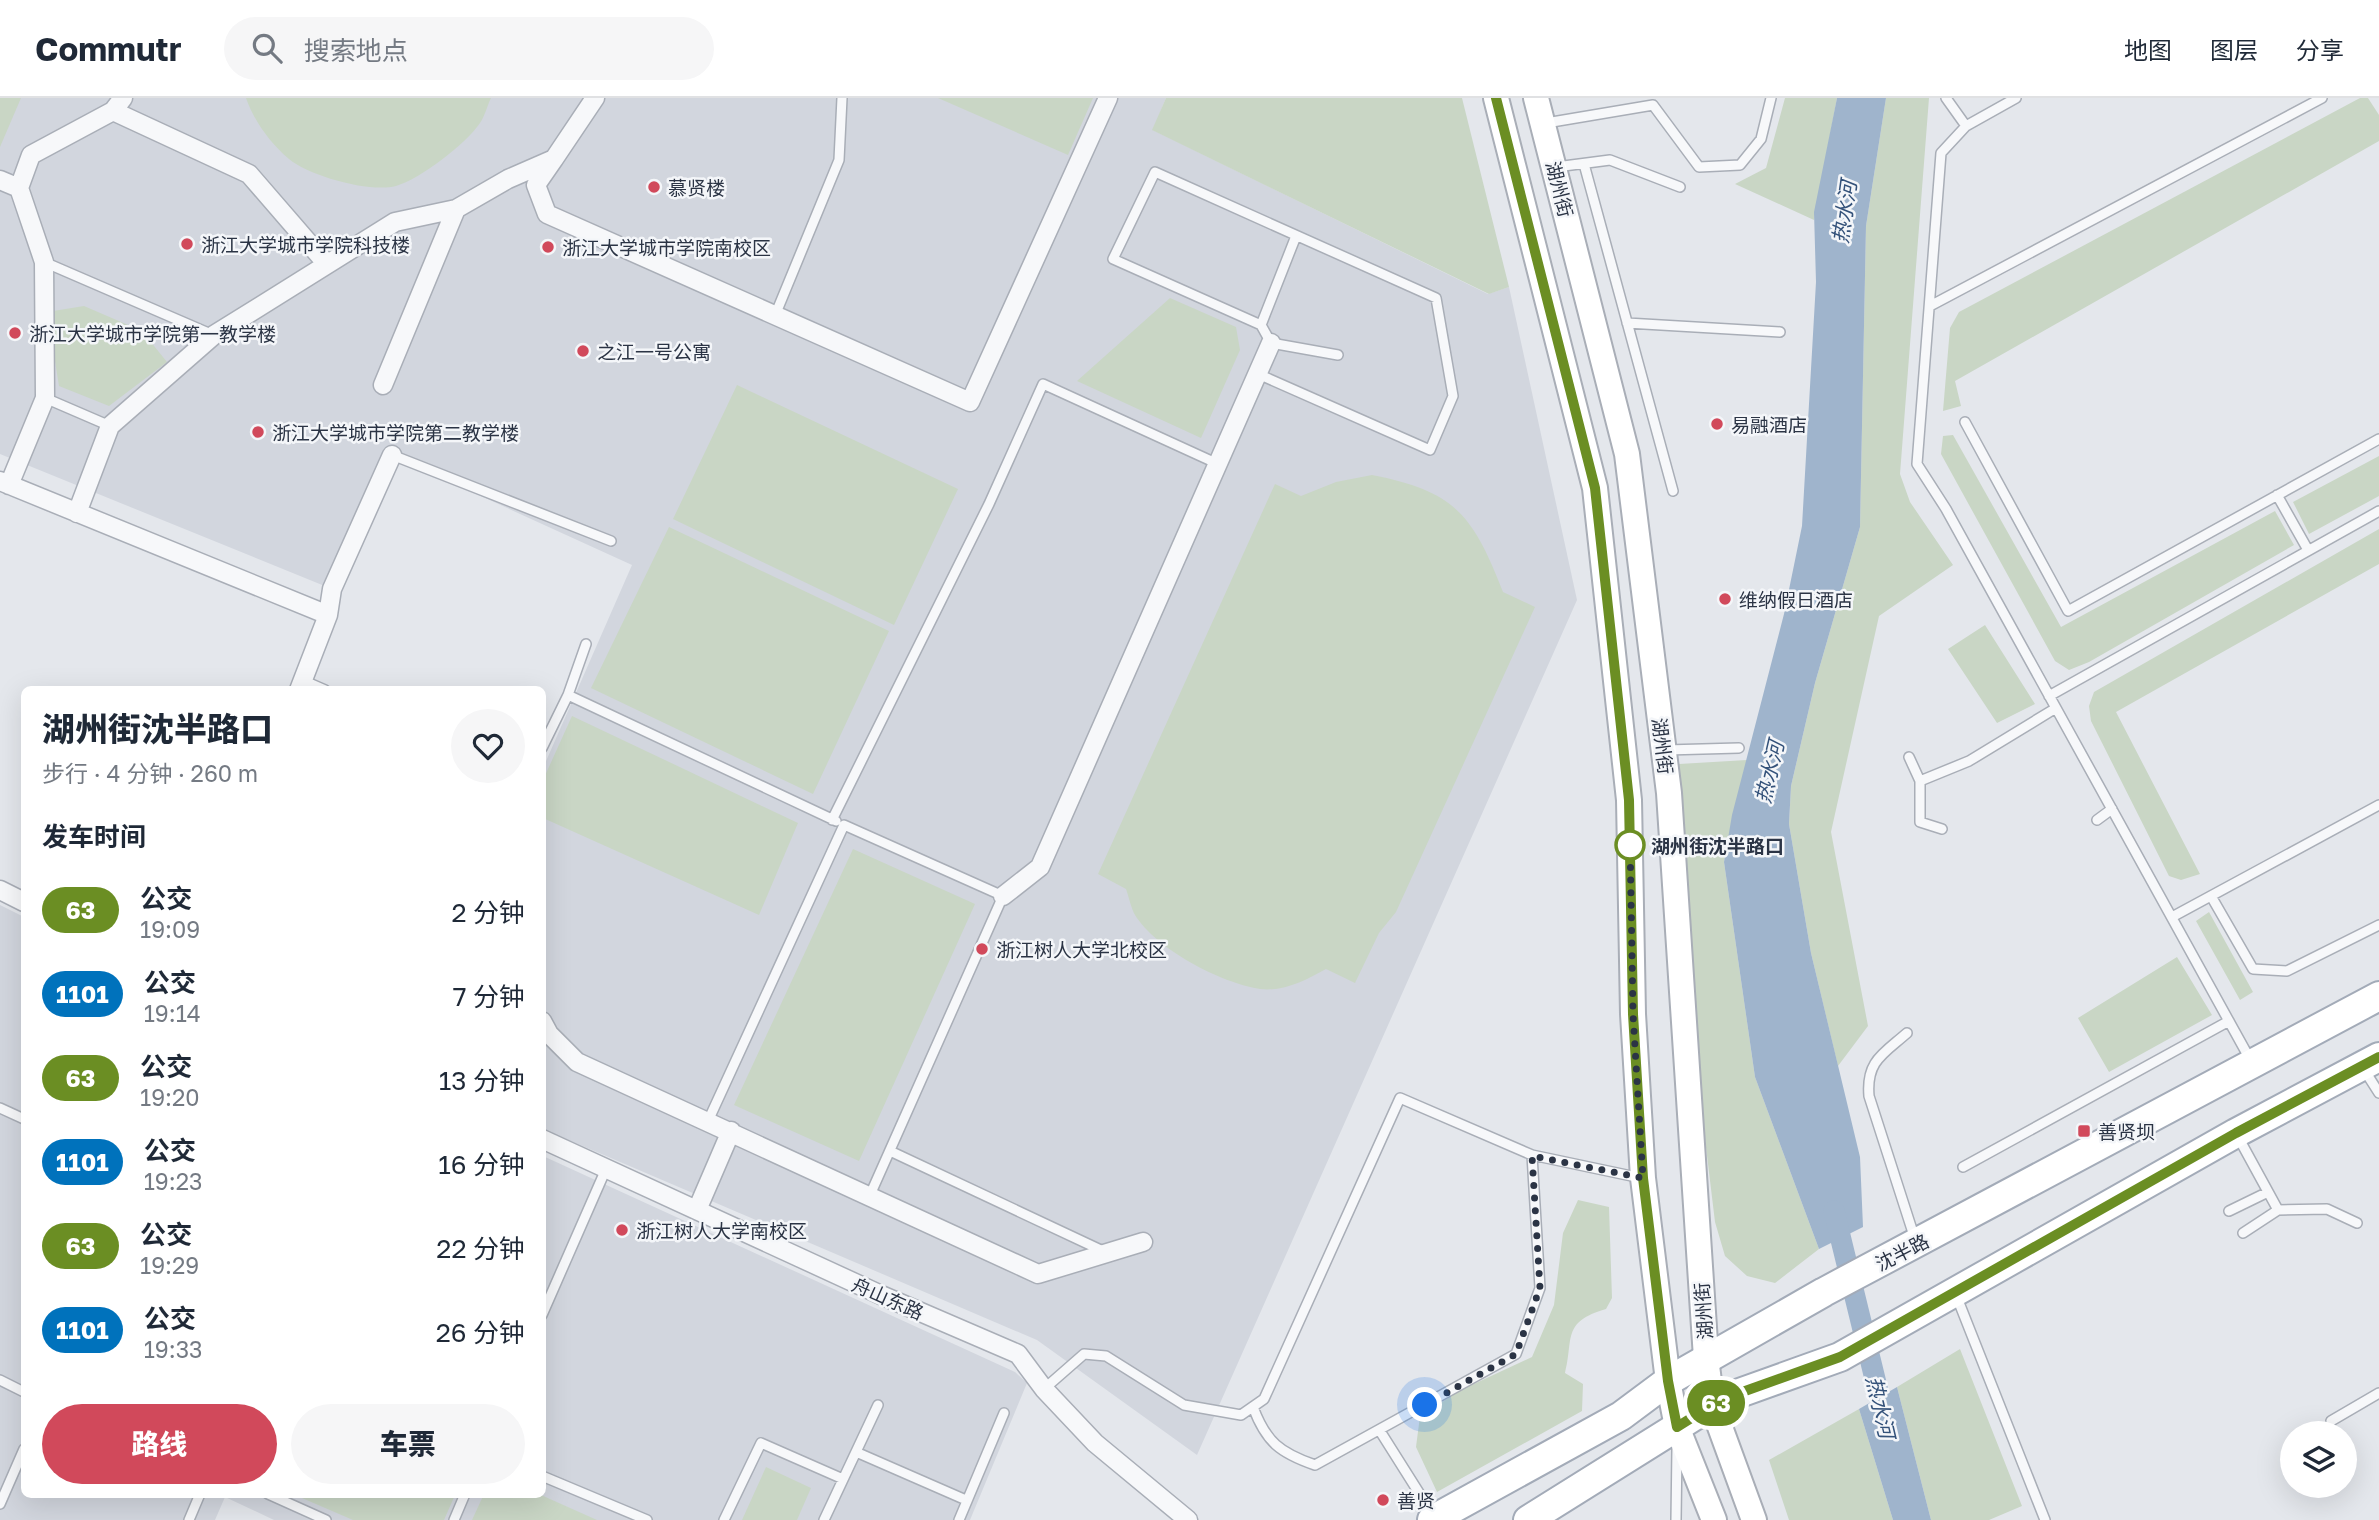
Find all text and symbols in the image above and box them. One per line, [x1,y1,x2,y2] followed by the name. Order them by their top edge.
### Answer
[224,17,714,80] search box
[35,29,182,68] text: Commutr
[248,29,286,67] icon: search
[304,35,408,66] text: 搜索地点
[2124,35,2172,64] text: 地图
[2210,35,2258,64] text: 图层
[2296,35,2344,64] text: 分享
[1542,159,1578,219] street label: 湖州街
[1827,175,1862,245] water label: 热水河
[668,176,725,199] place label: 慕贤楼
[646,179,662,195] marker: 慕贤楼
[201,233,410,256] place label: 浙江大学城市学院科技楼
[179,236,195,252] marker: 浙江大学城市学院科技楼
[562,236,771,259] place label: 浙江大学城市学院南校区
[540,239,556,255] marker: 浙江大学城市学院南校区
[29,322,276,345] place label: 浙江大学城市学院第一教学楼
[7,325,23,341] marker: 浙江大学城市学院第一教学楼
[597,340,711,363] place label: 之江一号公寓
[575,343,591,359] marker: 之江一号公寓
[1731,413,1807,436] place label: 易融酒店
[1709,416,1725,432] marker: 易融酒店
[272,421,519,444] place label: 浙江大学城市学院第二教学楼
[250,424,266,440] marker: 浙江大学城市学院第二教学楼
[1739,588,1853,611] place label: 维纳假日酒店
[1717,591,1733,607] marker: 维纳假日酒店
[42,709,273,748] text: 湖州街沈半路口
[451,709,525,783] button: heart
[1648,716,1678,776] street label: 湖州街
[1749,734,1790,806] water label: 热水河
[42,759,258,787] text: 步行 · 4 分钟 · 260 m
[42,821,146,852] text: 发车时间
[1615,830,1645,860] marker: 湖州街沈半路口
[1651,834,1784,857] place label: 湖州街沈半路口
[140,883,192,914] text: 公交
[66,895,95,924] text: 63
[451,897,525,928] text: 2 分钟
[140,915,200,943] text: 19:09
[996,938,1167,961] place label: 浙江树人大学北校区
[974,941,990,957] marker: 浙江树人大学北校区
[144,967,196,998] text: 公交
[56,979,109,1008] text: 1101
[453,981,525,1012] text: 7 分钟
[144,999,201,1027] text: 19:14
[140,1051,192,1082] text: 公交
[66,1063,95,1092] text: 63
[439,1065,525,1096] text: 13 分钟
[140,1083,200,1111] text: 19:20
[2098,1120,2155,1143] place label: 善贤坝
[2076,1123,2092,1139] marker: 善贤坝
[144,1135,196,1166] text: 公交
[56,1147,109,1176] text: 1101
[438,1149,525,1180] text: 16 分钟
[144,1167,202,1195] text: 19:23
[140,1219,192,1250] text: 公交
[636,1219,807,1242] place label: 浙江树人大学南校区
[614,1222,630,1238] marker: 浙江树人大学南校区
[1871,1229,1933,1275] street label: 沈半路
[66,1231,95,1260] text: 63
[436,1233,525,1264] text: 22 分钟
[140,1251,199,1279] text: 19:29
[849,1272,927,1324] street label: 舟山东路
[1690,1282,1716,1340] street label: 湖州街
[144,1303,196,1334] text: 公交
[56,1315,109,1344] text: 1101
[436,1317,525,1348] text: 26 分钟
[144,1335,203,1363] text: 19:33
[1861,1373,1902,1445] water label: 热水河
[1684,1380,1748,1426] line badge: 63
[1407,1387,1442,1422] your location
[1701,1388,1731,1417] text: 63
[42,1404,277,1484] button: 路线
[291,1404,525,1484] button: 车票
[2280,1421,2357,1498] map controls
[2280,1421,2357,1498] button: layers
[1397,1489,1435,1512] place label: 善贤
[1375,1492,1391,1508] marker: 善贤

